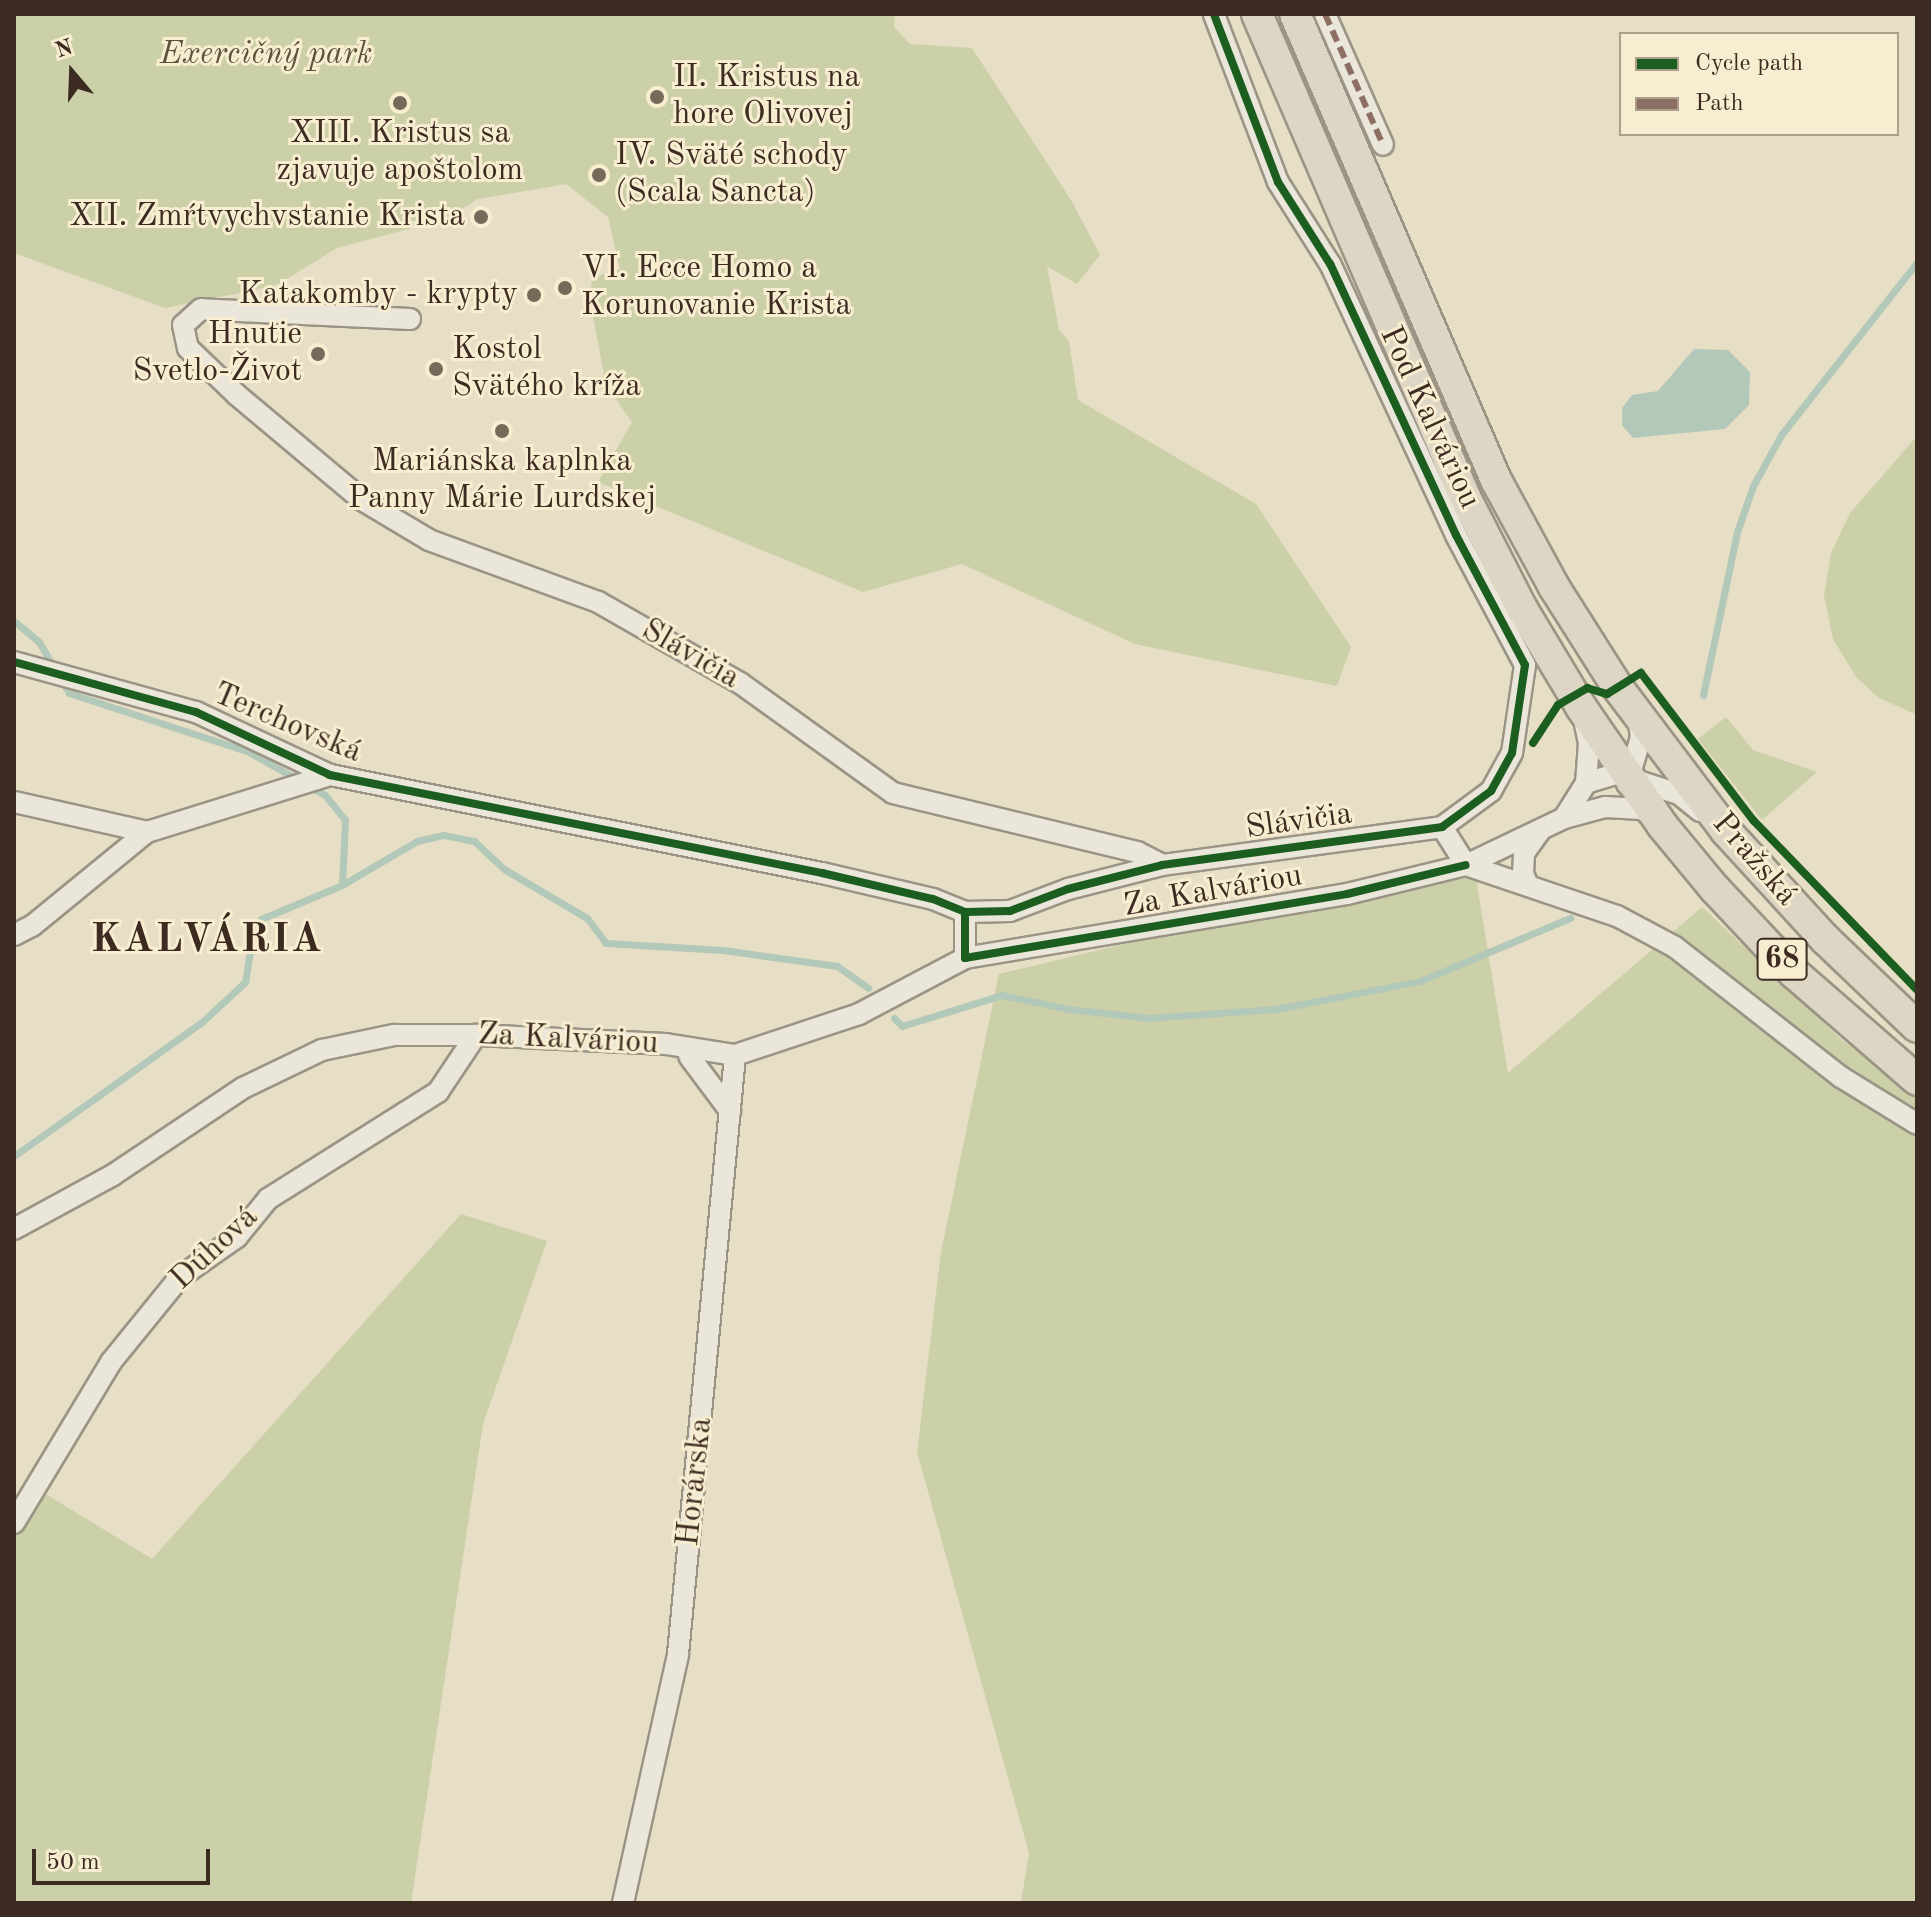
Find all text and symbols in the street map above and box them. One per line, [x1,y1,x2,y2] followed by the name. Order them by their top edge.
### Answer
[32,32,112,112] north arrow
[1619,32,1899,136] legend
[53,36,76,62] text: N
[160,36,372,74] park label: Exercičný park
[1695,52,1803,76] text: Cycle path
[673,60,860,135] place label: II. Kristus na hore Olivovej
[648,88,666,106] marker: II. Kristus na hore Olivovej
[1695,92,1744,116] text: Path
[391,94,409,112] marker: XIII. Kristus sa zjavuje apoštolom
[277,116,523,191] place label: XIII. Kristus sa zjavuje apoštolom
[615,138,848,213] place label: IV. Sväté schody (Scala Sancta)
[590,166,608,184] marker: IV. Sväté schody (Scala Sancta)
[69,198,465,236] place label: XII. Zmŕtvychvstanie Krista
[472,208,490,226] marker: XII. Zmŕtvychvstanie Krista
[581,251,851,326] place label: VI. Ecce Homo a Korunovanie Krista
[239,276,518,314] place label: Katakomby - krypty
[556,279,574,297] marker: VI. Ecce Homo a Korunovanie Krista
[525,286,543,304] marker: Katakomby - krypty
[132,317,302,392] place label: Hnutie Svetlo-Život
[1370,321,1488,515] street label: Pod Kalváriou
[452,332,641,407] place label: Kostol Svätého kríža
[309,345,327,363] marker: Hnutie Svetlo-Život
[427,360,445,378] marker: Kostol Svätého kríža
[493,422,511,440] marker: Mariánska kaplnka Panny Márie Lurdskej
[348,444,656,519] place label: Mariánska kaplnka Panny Márie Lurdskej
[634,612,746,698] street label: Slávičia
[207,676,367,772] street label: Terchovská
[1243,796,1355,848] street label: Slávičia
[1703,805,1805,915] street label: Pražská
[1121,857,1305,927] street label: Za Kalváriou
[91,917,323,965] district label: KALVÁRIA
[1756,933,1808,985] road number: 68
[477,1016,659,1064] street label: Za Kalváriou
[163,1199,267,1299] street label: Dúhová
[670,1416,722,1548] street label: Horárska
[36,1833,214,1883] scale bar
[46,1851,100,1875] text: 50 m

